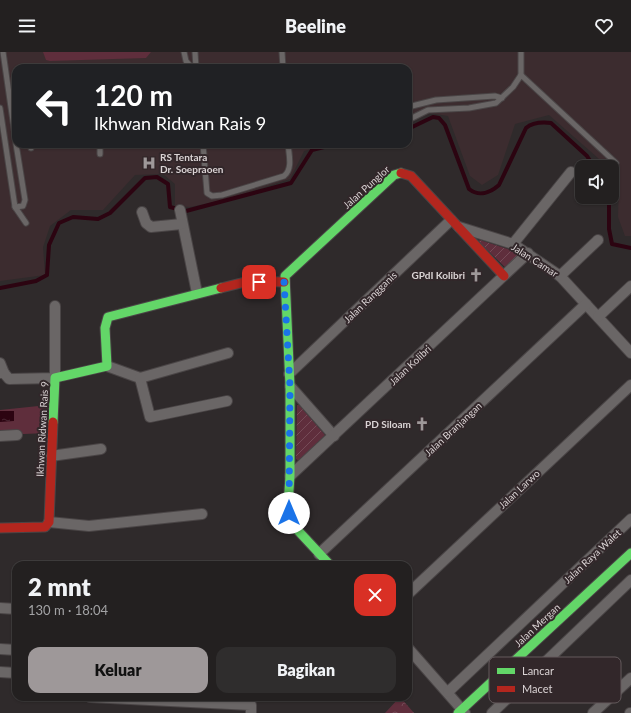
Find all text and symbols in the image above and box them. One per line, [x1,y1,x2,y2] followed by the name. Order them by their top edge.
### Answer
[16,15,38,37] icon: menu
[285,15,346,37] text: Beeline
[593,15,615,37] icon: heart
[94,78,173,112] text: 120 m
[28,80,80,132] icon: left
[94,112,266,134] text: Ikhwan Ridwan Rais 9
[160,151,224,175] place label: RS Tentara Dr. Soepraoen
[141,155,157,171] hospital icon: RS Tentara Dr. Soepraoen
[575,160,619,204] map controls
[575,160,619,204] button: sound
[340,163,392,211] street label: Jalan Punglor
[510,241,561,280] street label: Jalan Camar
[242,265,276,299] pin
[468,267,484,283] church icon: GPdI Kolibri
[341,269,399,325] street label: Jalan Rangganis
[412,269,465,281] place label: GPdI Kolibri
[248,271,270,293] icon: arrive
[387,343,433,387] street label: Jalan Kolibri
[34,381,51,477] street label: Ikhwan Ridwan Rais 9
[422,400,484,458] street label: Jalan Branjangan
[414,416,430,432] church icon: PD Siloam
[365,418,411,430] place label: PD Siloam
[496,467,542,511] street label: Jalan Larwo
[268,492,310,534] position arrow
[561,526,623,586] street label: Jalan Raya Walet
[28,572,91,601] text: 2 mnt
[354,574,396,616] button: close
[512,601,562,649] street label: Jalan Mergan
[28,602,108,618] text: 130 m · 18:04
[28,647,208,693] button: Keluar
[216,647,396,693] button: Bagikan
[489,657,621,703] legend
[522,664,554,677] text: Lancar
[522,682,552,695] text: Macet

